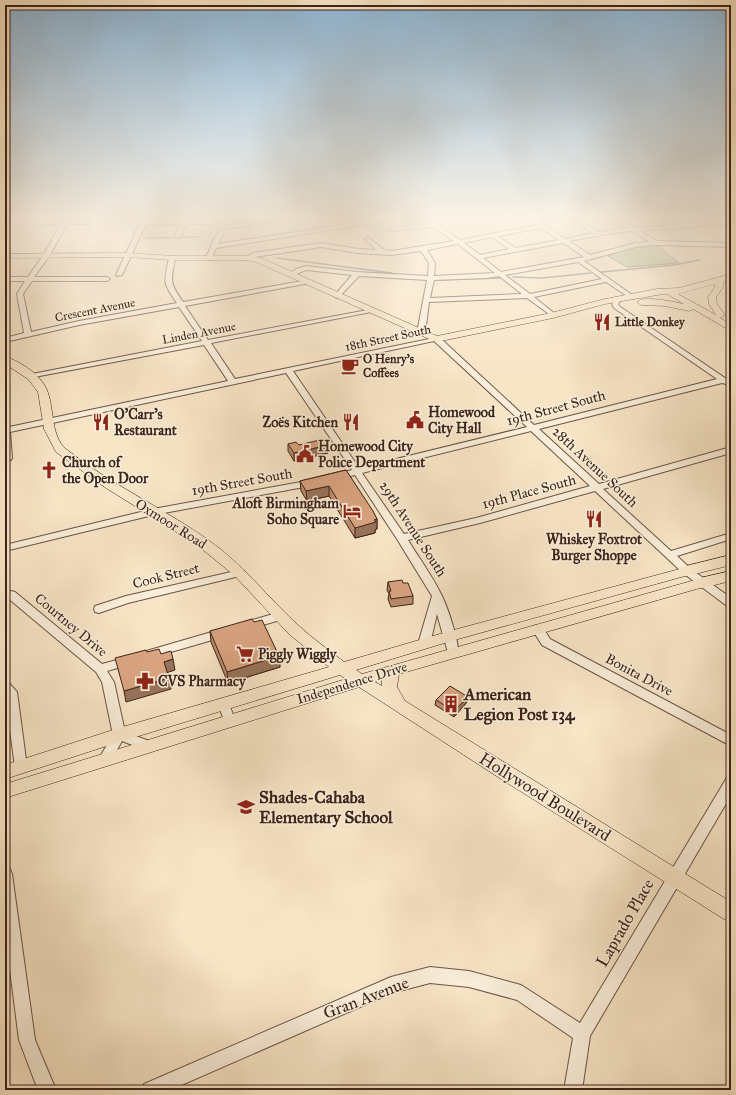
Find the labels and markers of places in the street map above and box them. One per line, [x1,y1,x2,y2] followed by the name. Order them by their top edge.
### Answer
[592,312,612,332] restaurant icon: Little Donkey
[615,315,686,330] place label: Little Donkey
[363,352,415,380] place label: O Henry's Coffees
[340,356,360,376] cafe icon: O Henry's Coffees
[428,404,496,438] place label: Homewood City Hall
[114,406,177,439] place label: O’Carr’s Restaurant
[405,410,425,430] public building icon: Homewood City Hall
[91,412,111,432] restaurant icon: O’Carr’s Restaurant
[341,412,361,432] restaurant icon: Zoës Kitchen
[262,414,338,431] place label: Zoës Kitchen
[318,438,425,472] place label: Homewood City Police Department
[295,444,315,464] public building icon: Homewood City Police Department
[61,454,149,488] place label: Church of the Open Door
[39,460,59,480] church icon: Church of the Open Door
[232,495,339,529] place label: Aloft Birmingham Soho Square
[342,501,362,521] hotel icon: Aloft Birmingham Soho Square
[584,509,604,529] restaurant icon: Whiskey Foxtrot Burger Shoppe
[546,531,642,565] place label: Whiskey Foxtrot Burger Shoppe
[235,644,255,664] supermarket icon: Piggly Wiggly
[258,646,338,664] place label: Piggly Wiggly
[135,671,155,691] pharmacy icon: CVS Pharmacy
[158,673,247,691] place label: CVS Pharmacy
[463,684,576,725] place label: American Legion Post 134
[441,694,461,714] building icon: American Legion Post 134
[259,787,393,828] place label: Shades-Cahaba Elementary School
[236,797,256,817] school or university icon: Shades-Cahaba Elementary School

